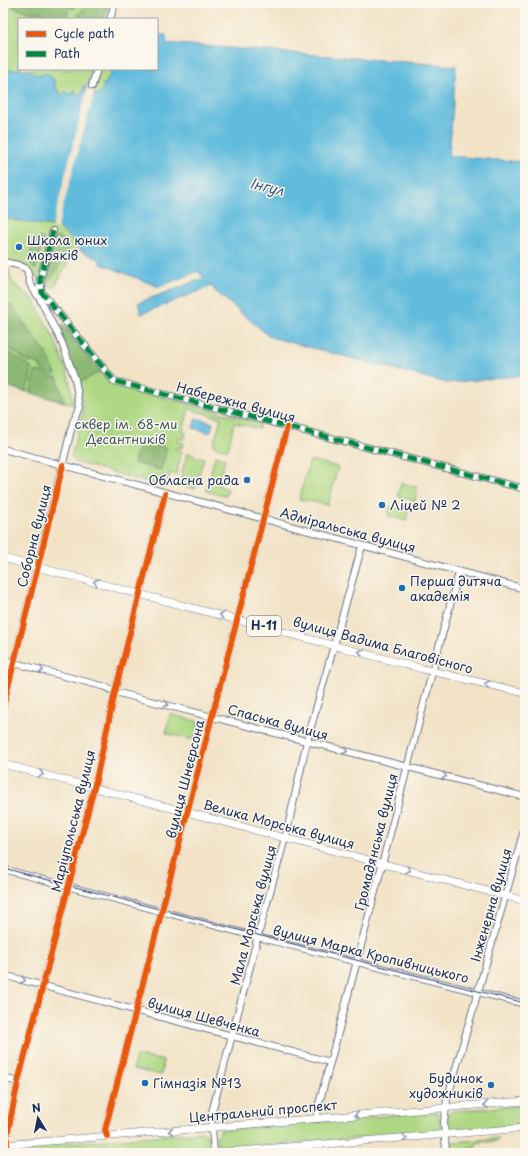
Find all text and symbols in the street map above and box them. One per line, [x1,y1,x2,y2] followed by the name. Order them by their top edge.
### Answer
[18,18,158,70] legend
[54,24,115,42] text: Cycle path
[54,44,80,62] text: Path
[248,172,286,201] water label: Інгул
[27,230,108,264] place label: Школа юних моряків
[14,242,24,252] marker: Школа юних моряків
[175,376,298,427] street label: Набережна вулиця
[75,414,177,448] park label: сквер ім. 68-ми Десантників
[148,470,240,489] place label: Обласна рада
[242,475,252,485] marker: Обласна рада
[12,483,55,589] street label: Соборна вулиця
[390,495,461,514] place label: Ліцей № 2
[377,500,387,510] marker: Ліцей № 2
[278,502,418,557] street label: Адміральська вулиця
[410,571,502,605] place label: Перша дитяча академія
[93,579,99,587] one-way arrow
[397,583,407,593] marker: Перша дитяча академія
[219,611,226,620] one-way arrow
[291,611,475,678] street label: вулиця Вадима Благовісного
[247,616,281,636] road number: Н-11
[358,648,365,657] one-way arrow
[37,665,44,674] one-way arrow
[484,680,491,689] one-way arrow
[162,699,169,708] one-way arrow
[226,699,331,744] street label: Спаська вулиця
[161,717,209,840] street label: вулиця Шнеєрсона
[341,746,348,755] one-way arrow
[46,748,99,894] street label: Маріупольська вулиця
[37,769,44,778] one-way arrow
[349,771,402,913] street label: Громадянська вулиця
[441,772,447,780] one-way arrow
[201,794,357,853] street label: Велика Морська вулиця
[225,843,280,987] street label: Мала Морська вулиця
[465,846,516,964] street label: Інженерна вулиця
[405,866,411,874] one-way arrow
[271,920,471,987] street label: вулиця Марка Кропивницького
[19,975,26,984] one-way arrow
[146,992,263,1041] street label: вулиця Шевченка
[409,1068,483,1102] place label: Будинок художників
[153,1073,242,1092] place label: Гімназія №13
[140,1078,150,1088] marker: Гімназія №13
[486,1080,496,1090] marker: Будинок художників
[188,1095,338,1126] street label: Центральний проспект
[18,1098,58,1138] north arrow
[30,1098,42,1117] text: N
[483,1100,489,1109] one-way arrow
[354,1111,360,1120] one-way arrow
[168,1126,174,1135] one-way arrow
[402,1134,408,1143] one-way arrow

